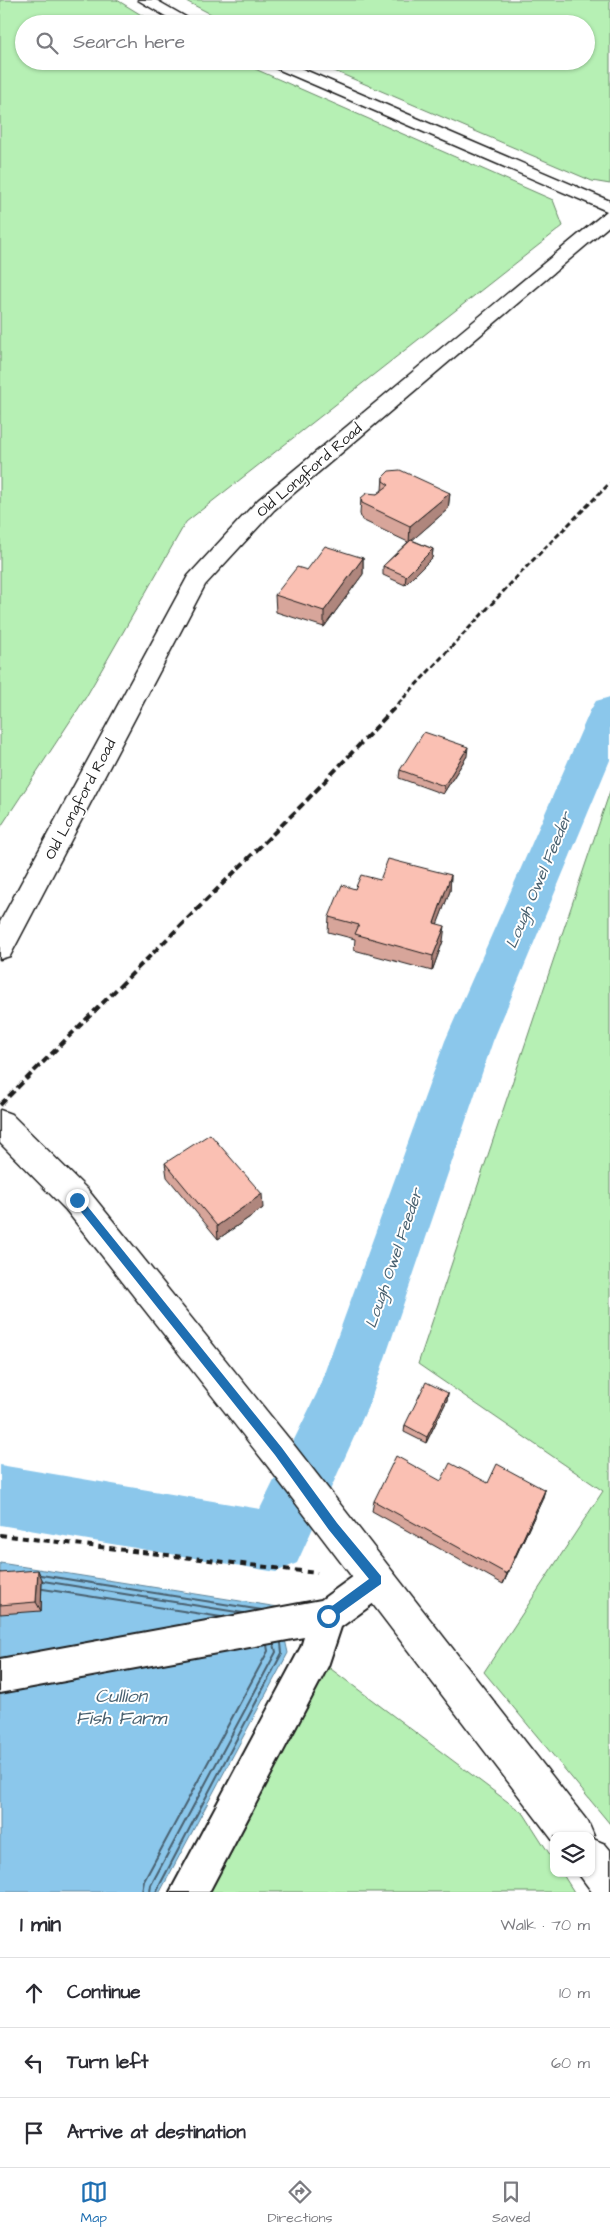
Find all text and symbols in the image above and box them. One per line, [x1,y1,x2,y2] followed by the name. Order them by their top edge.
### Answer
[15,15,595,70] search box
[33,29,61,57] icon: search
[73,29,185,56] text: Search here
[252,418,368,523] street label: Old Longford Road
[40,735,122,864] street label: Old Longford Road
[500,807,579,952] water label: Lough Owel Feeder
[360,1184,430,1331] water label: Lough Owel Feeder
[66,1189,89,1212] route end
[317,1605,340,1628] route start
[76,1683,169,1732] water label: Cullion Fish Farm
[550,1832,595,1877] map controls
[550,1832,595,1877] button: layers
[20,1910,61,1939] text: 1 min
[501,1914,590,1936] text: Walk · 70 m
[20,1979,48,2007] icon: ahead
[67,1979,141,2006] text: Continue
[559,1982,590,2004] text: 10 m
[20,2049,48,2077] icon: left
[67,2049,148,2076] text: Turn left
[551,2052,590,2074] text: 60 m
[20,2119,48,2147] icon: arrive
[67,2119,246,2146] text: Arrive at destination
[80,2178,108,2228] tab: Map
[267,2178,332,2228] tab: Directions
[492,2178,530,2228] tab: Saved

